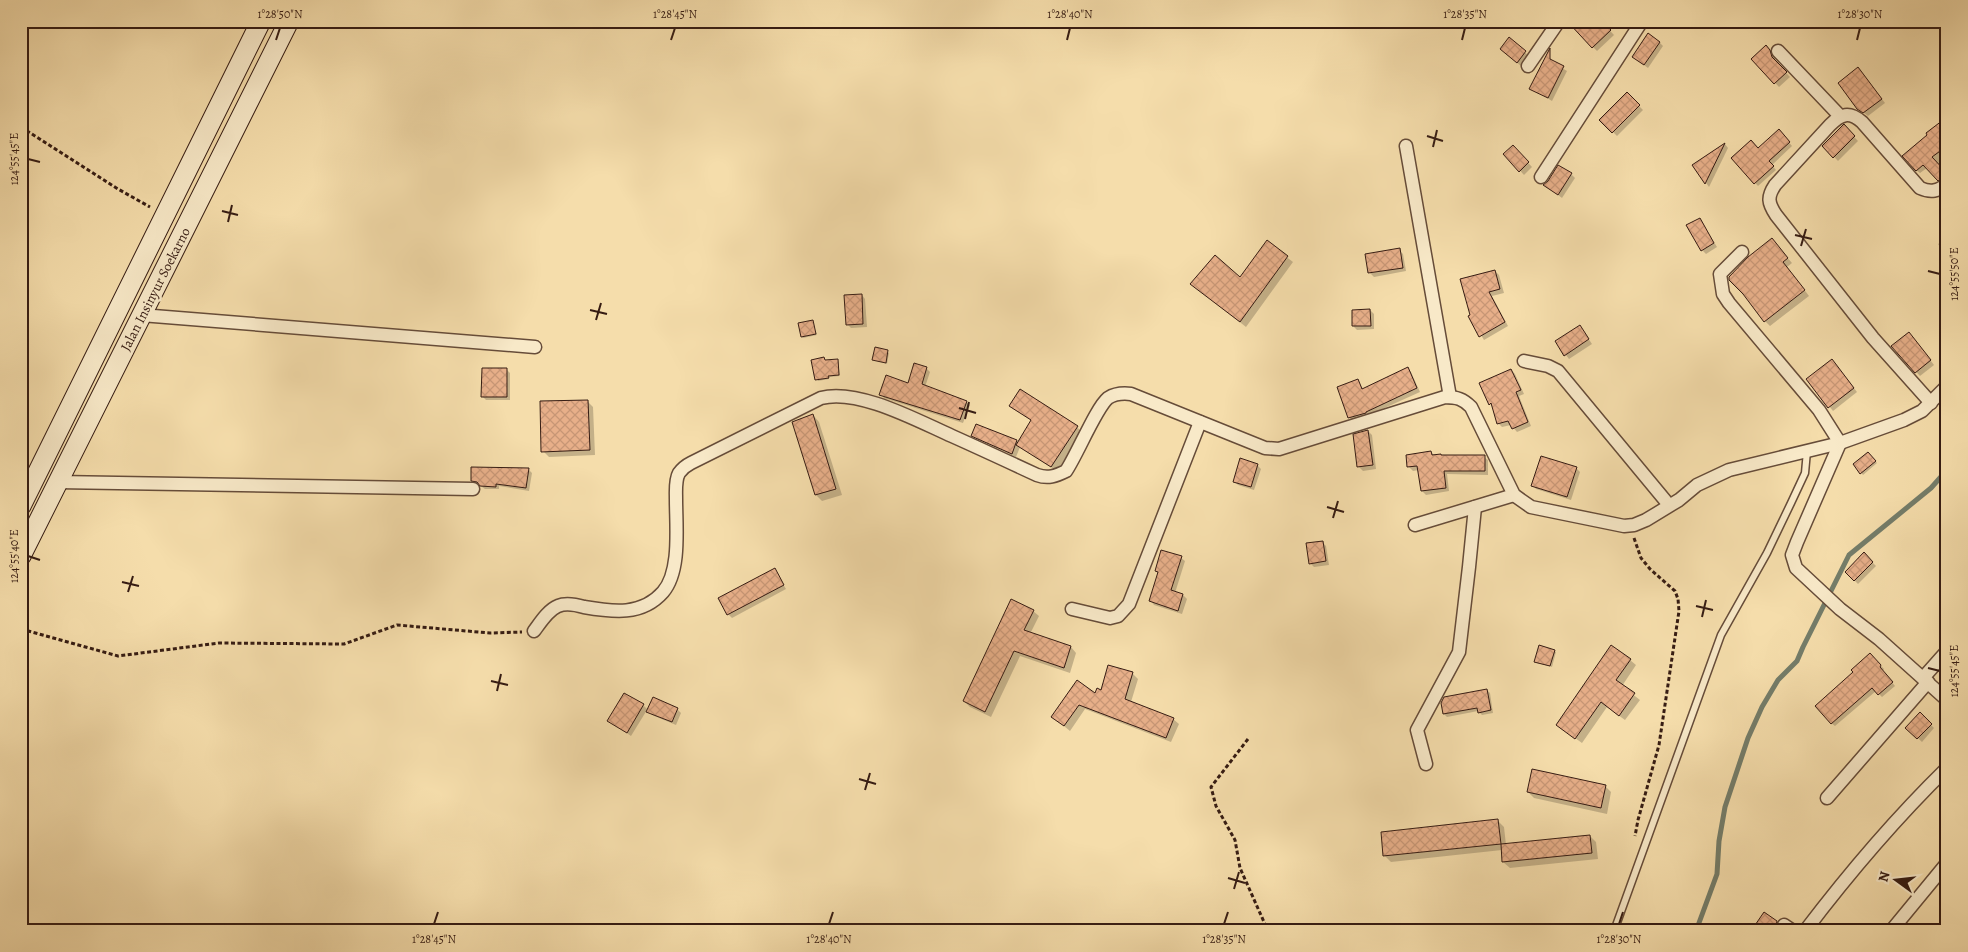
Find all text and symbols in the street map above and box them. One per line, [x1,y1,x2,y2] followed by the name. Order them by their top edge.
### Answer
[257,6,303,22] text: 1°28'50"N
[653,6,697,22] text: 1°28'45"N
[1047,6,1093,22] text: 1°28'40"N
[1443,6,1487,22] text: 1°28'35"N
[1838,6,1883,22] text: 1°28'30"N
[6,133,22,185] text: 124°55'45"E
[116,224,195,354] street label: Jalan Insinyur Soekarno
[1946,247,1962,301] text: 124°55'50"E
[6,529,22,583] text: 124°55'40"E
[1946,645,1962,697] text: 124°55'45"E
[1870,854,1920,904] north arrow
[1873,869,1894,884] text: N
[412,931,456,947] text: 1°28'45"N
[806,931,852,947] text: 1°28'40"N
[1202,931,1246,947] text: 1°28'35"N
[1597,931,1642,947] text: 1°28'30"N

